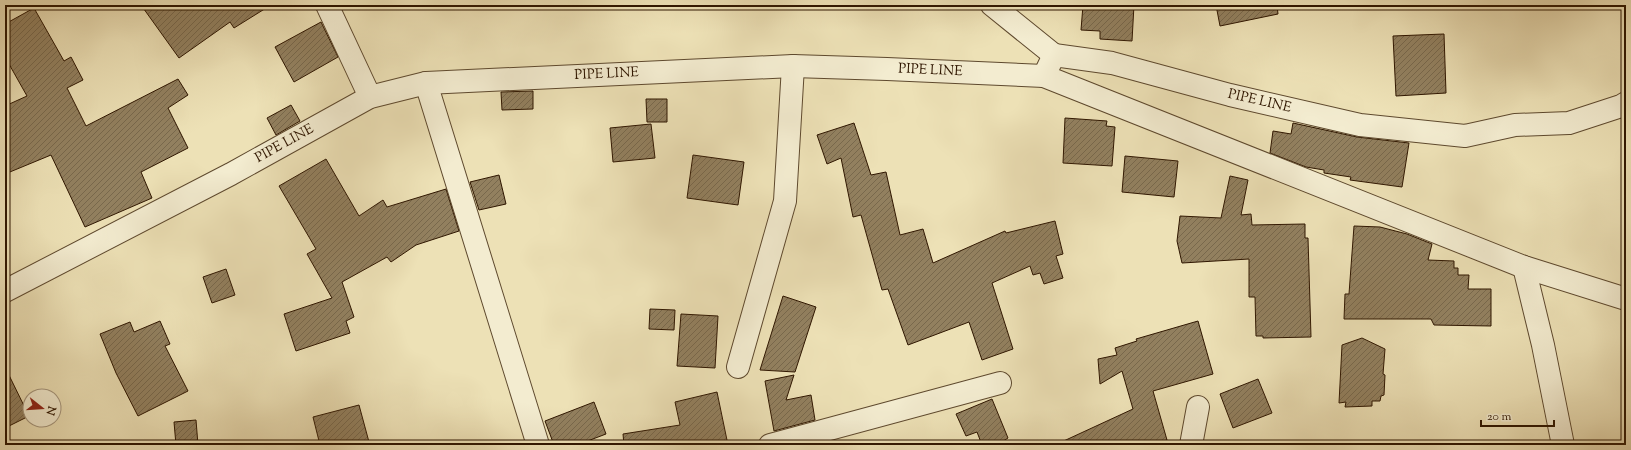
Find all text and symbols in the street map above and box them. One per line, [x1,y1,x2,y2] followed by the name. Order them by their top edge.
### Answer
[898,60,964,82] street label: PIPE LINE
[574,63,640,86] street label: PIPE LINE
[1226,85,1294,119] street label: PIPE LINE
[252,120,318,169] street label: PIPE LINE
[22,388,62,428] north arrow
[1481,402,1554,428] scale bar
[42,403,60,417] text: N
[1487,408,1512,426] text: 20 m

